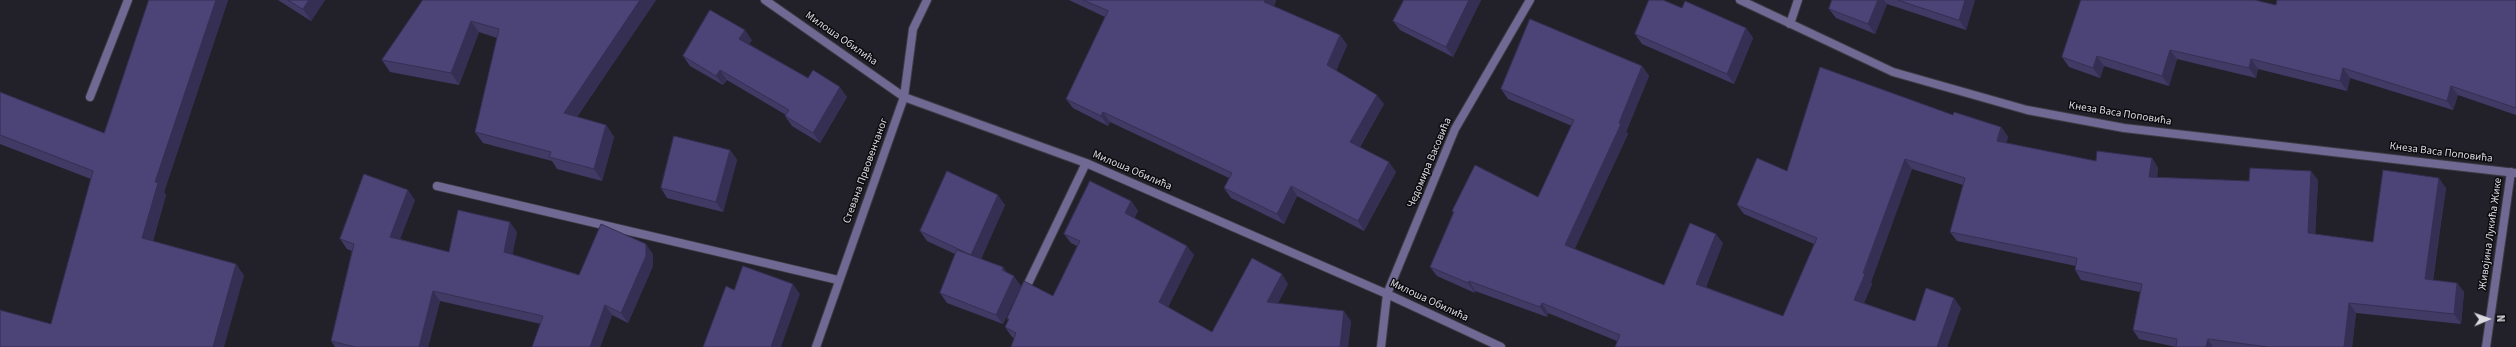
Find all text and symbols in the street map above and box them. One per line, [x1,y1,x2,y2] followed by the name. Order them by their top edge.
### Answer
[802,9,880,69] street label: Милоша Обилића
[2068,99,2172,129] street label: Кнеза Васа Поповића
[841,116,891,226] street label: Стевана Првовенчаног
[1405,116,1455,210] street label: Чедомира Васовића
[2389,140,2493,166] street label: Кнеза Васа Поповића
[1090,148,1174,194] street label: Милоша Обилића
[2477,177,2505,291] street label: Живојина Лукића Жике
[1388,277,1470,325] street label: Милоша Обилића
[2468,299,2508,339] north arrow
[2493,315,2508,322] text: N

